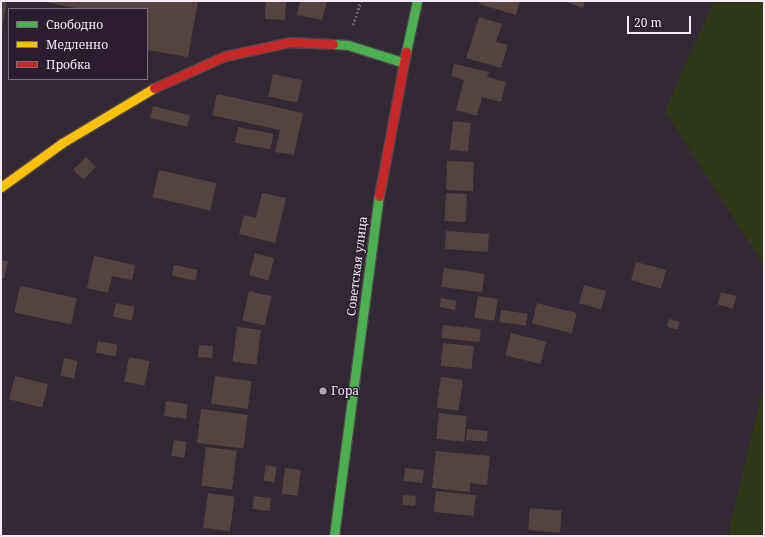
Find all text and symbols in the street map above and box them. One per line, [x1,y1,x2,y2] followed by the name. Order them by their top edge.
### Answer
[8,8,148,80] legend
[629,8,693,34] scale bar
[634,14,662,31] text: 20 m
[46,16,103,33] text: Свободно
[46,36,108,53] text: Медленно
[46,56,91,73] text: Пробка
[344,215,370,317] street label: Советская улица
[331,384,359,398] place label: Гора
[318,386,328,396] marker: Гора

